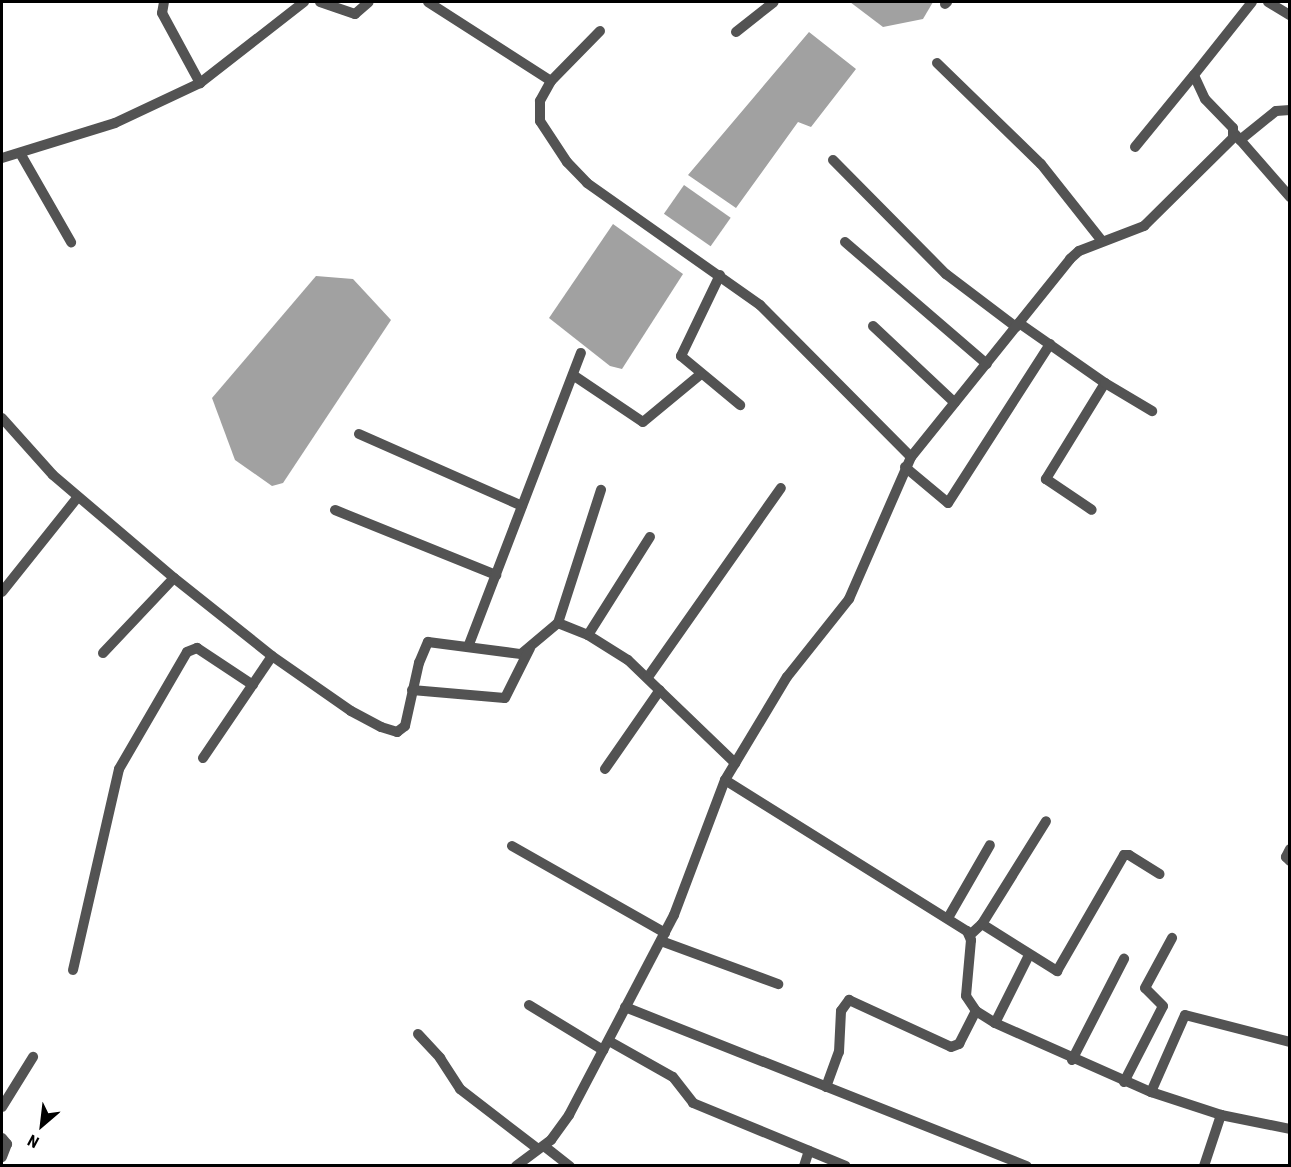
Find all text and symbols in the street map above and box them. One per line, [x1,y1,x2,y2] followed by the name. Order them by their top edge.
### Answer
[12,1095,72,1155] north arrow
[25,1131,42,1152] text: N

